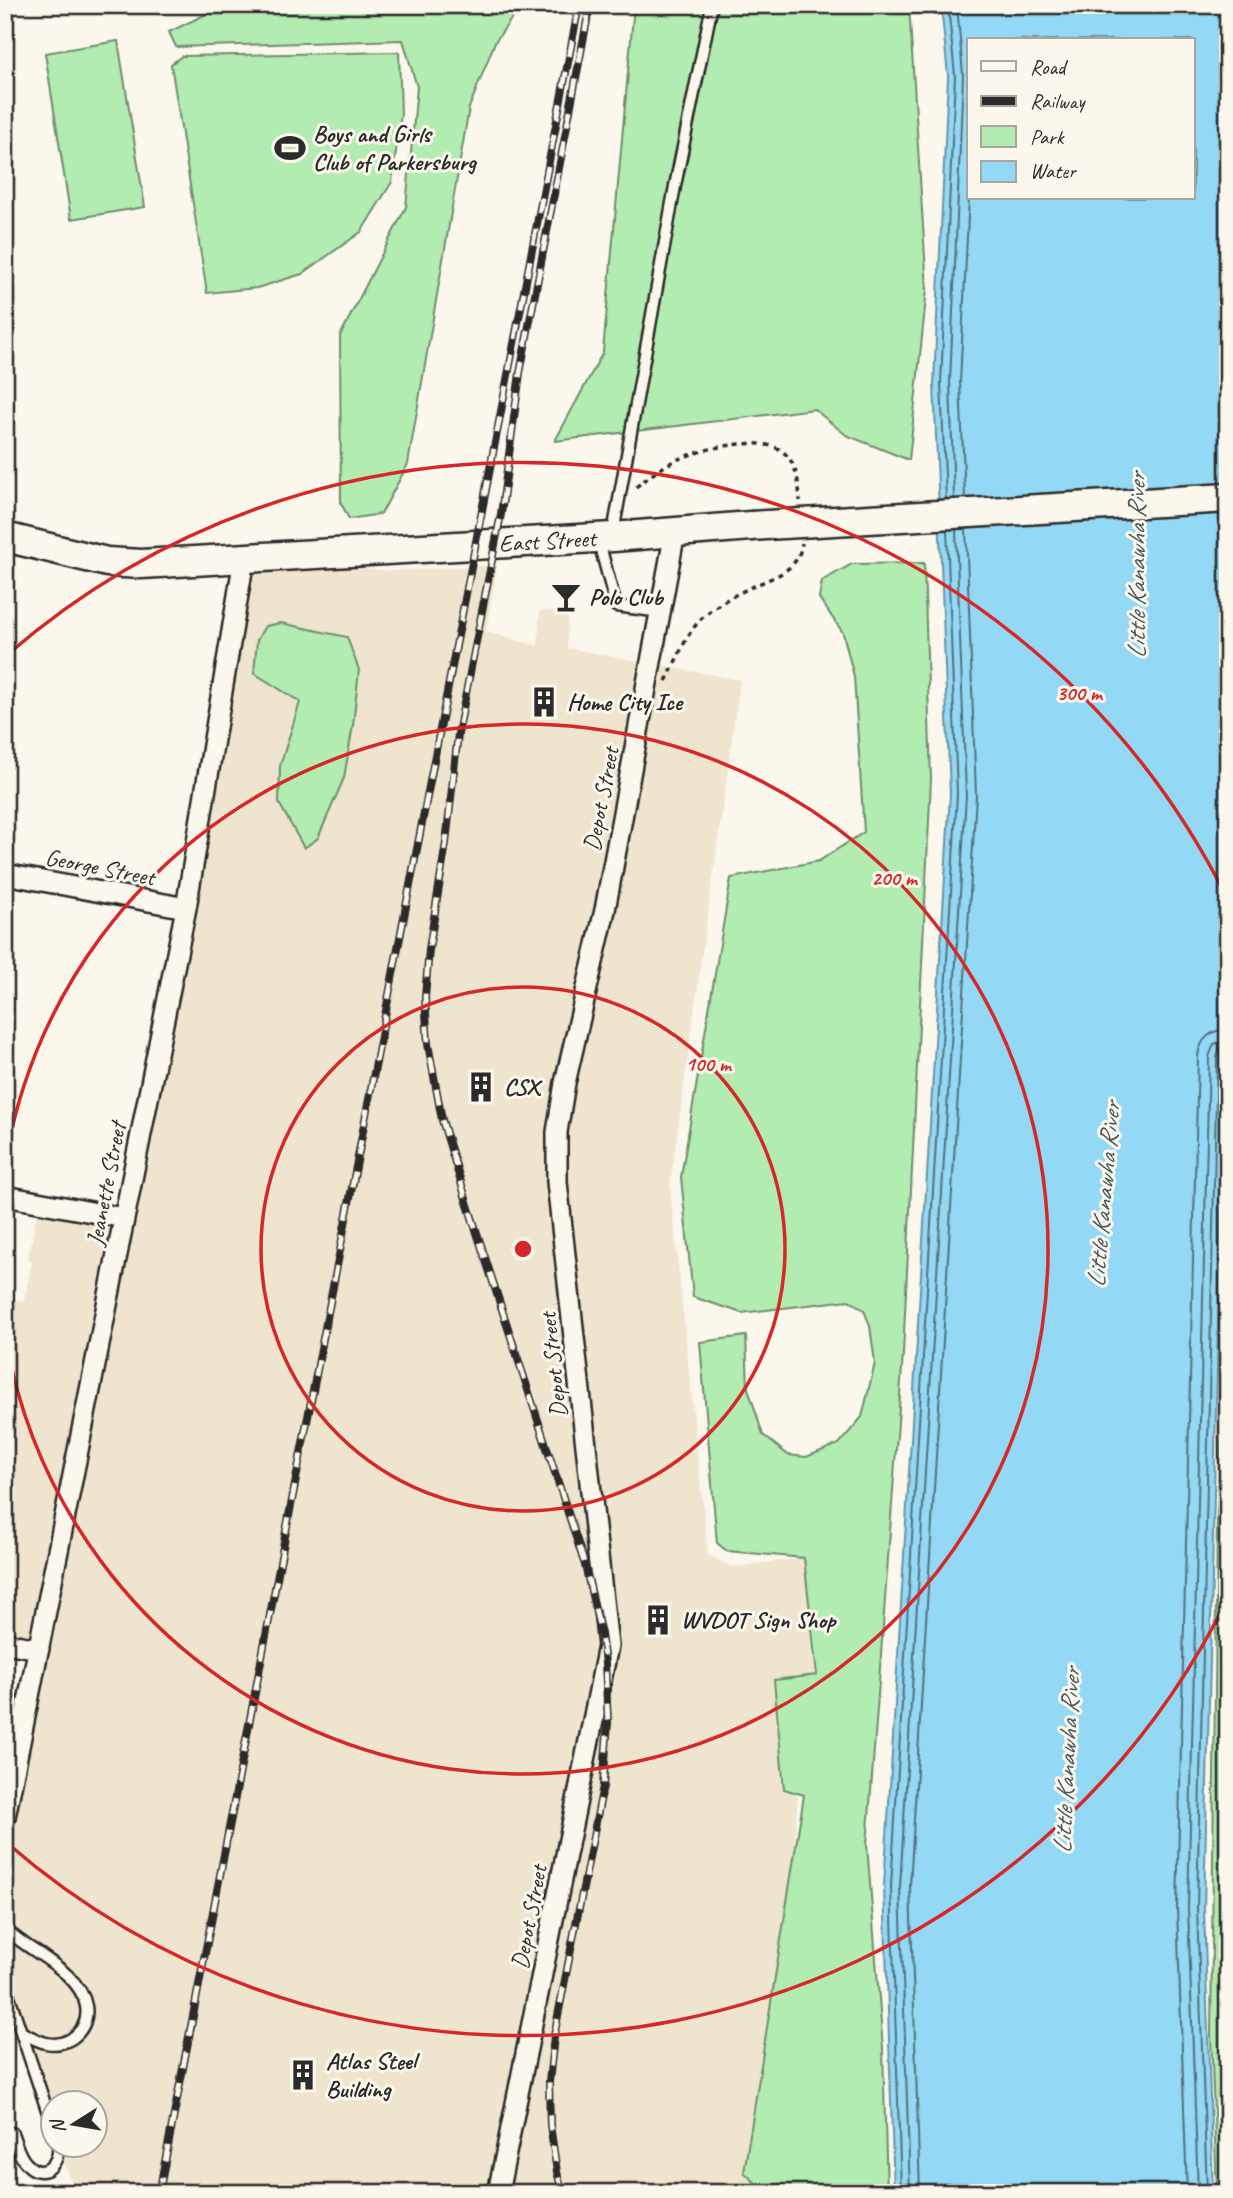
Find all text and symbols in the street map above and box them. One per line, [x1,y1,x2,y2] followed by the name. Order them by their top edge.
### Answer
[967,38,1194,200] legend
[1030,54,1069,80] text: Road
[1030,88,1086,114] text: Railway
[313,119,478,177] place label: Boys and Girls Club of Parkersburg
[1030,124,1065,150] text: Park
[273,131,307,165] sports icon: Boys and Girls Club of Parkersburg
[1030,158,1077,184] text: Water
[1120,470,1153,659] water label: Little Kanawha River
[498,523,599,559] street label: East Street
[549,580,583,614] bar icon: Polo Club
[589,582,665,612] place label: Polo Club
[1056,680,1104,706] text: 300 m
[527,685,561,719] building icon: Home City Ice
[567,687,684,717] place label: Home City Ice
[576,743,626,853] street label: Depot Street
[43,842,159,893] street label: George Street
[871,865,919,891] text: 200 m
[685,1051,733,1077] text: 100 m
[464,1070,498,1104] building icon: CSX
[504,1072,544,1102] place label: CSX
[1079,1098,1128,1289] water label: Little Kanawha River
[79,1117,133,1249] street label: Jeanette Street
[511,1237,535,1261] centre of rings
[532,1309,573,1419] street label: Depot Street
[641,1603,675,1637] building icon: WVDOT Sign Shop
[681,1605,837,1635] place label: WVDOT Sign Shop
[1045,1664,1088,1854] water label: Little Kanawha River
[504,1861,554,1971] street label: Depot Street
[326,2046,421,2104] place label: Atlas Steel Building
[286,2058,320,2092] building icon: Atlas Steel Building
[38,2090,108,2160] north arrow
[45,2116,71,2135] text: N

